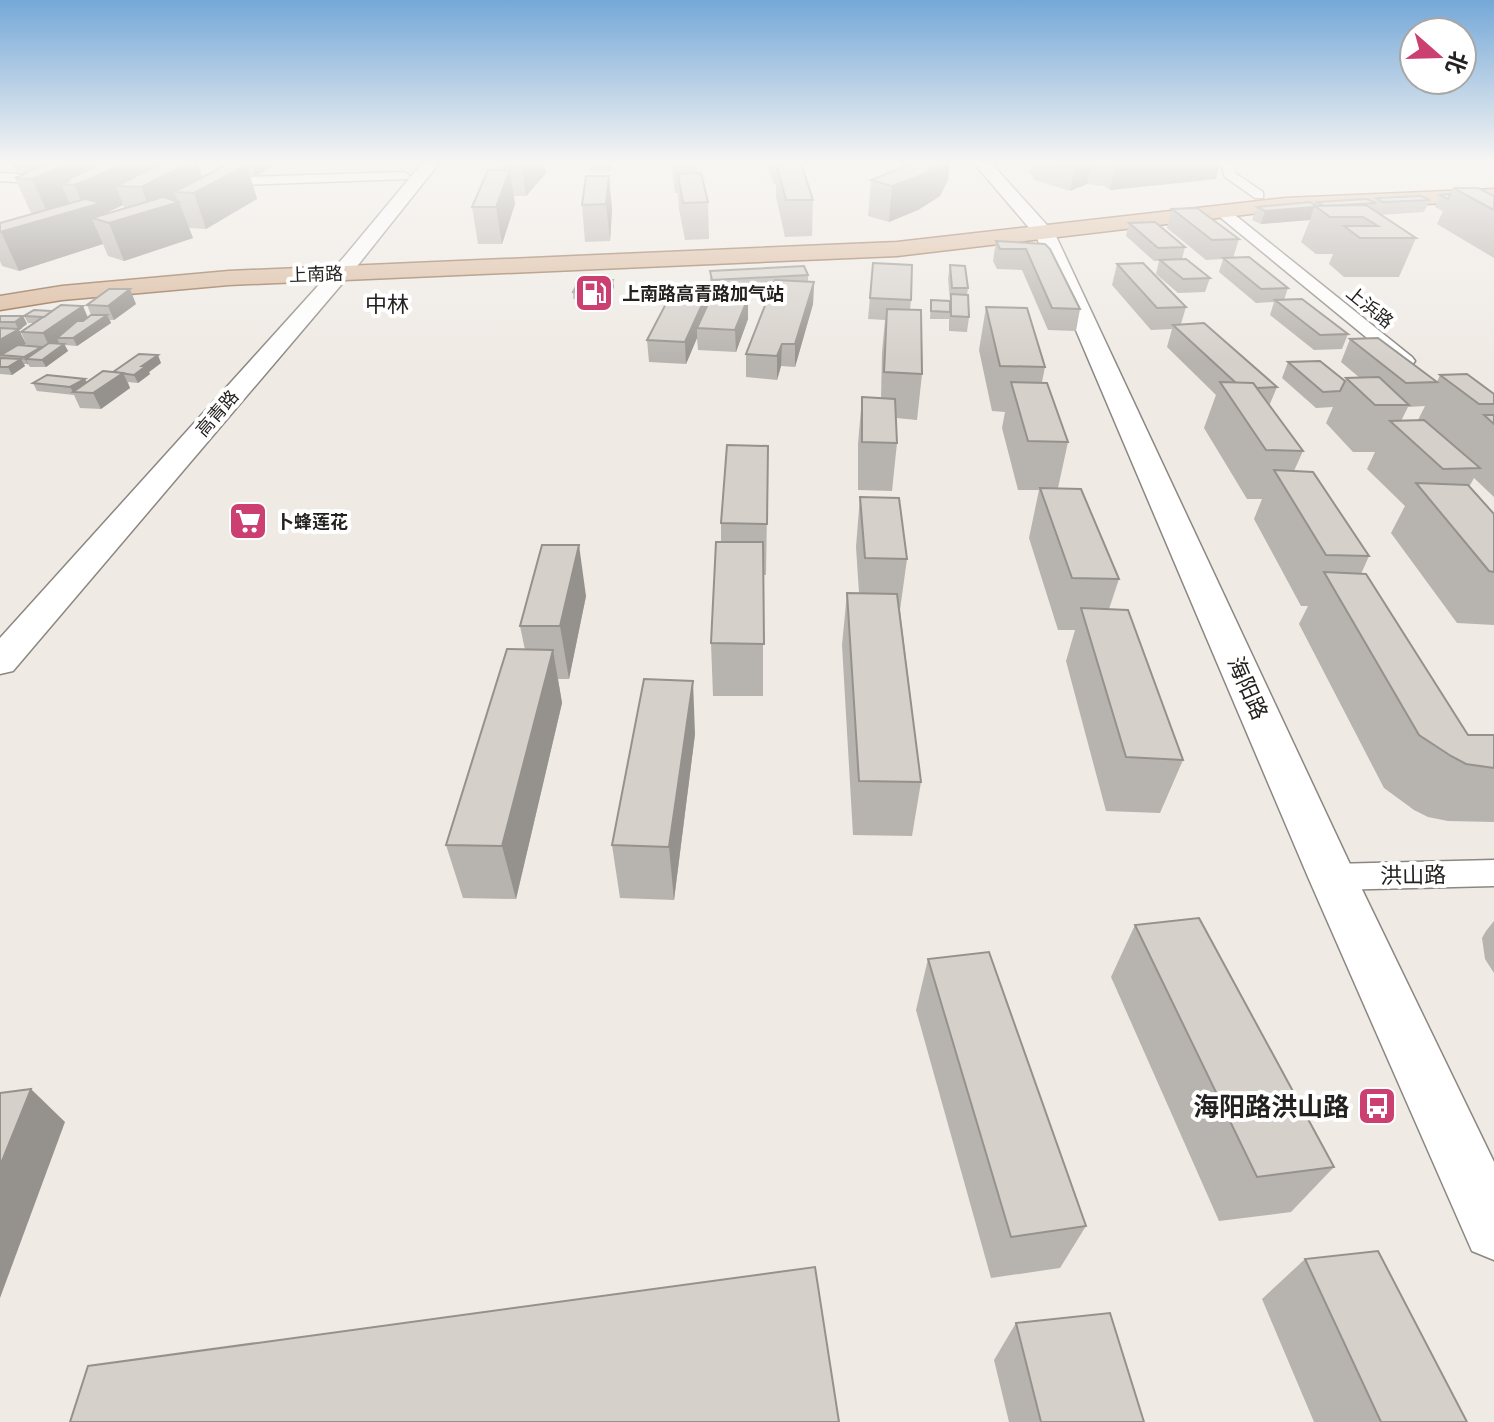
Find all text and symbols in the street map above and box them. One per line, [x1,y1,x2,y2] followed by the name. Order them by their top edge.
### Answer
[1398,16,1478,96] north arrow
[1440,48,1474,78] text: 北
[289,262,343,286] street label: 上南路
[573,272,615,314] fuel station icon: 上南路高青路加气站
[1342,281,1398,333] street label: 上浜路
[622,282,784,305] place label: 上南路高青路加气站
[365,290,409,318] district label: 中林
[191,385,243,441] street label: 高青路
[227,500,269,542] supermarket icon: 卜蜂莲花
[276,510,348,533] place label: 卜蜂莲花
[1222,652,1274,724] street label: 海阳路
[1380,860,1446,890] street label: 洪山路
[1356,1085,1398,1127] bus stop icon: 海阳路洪山路
[1193,1090,1349,1123] place label: 海阳路洪山路

